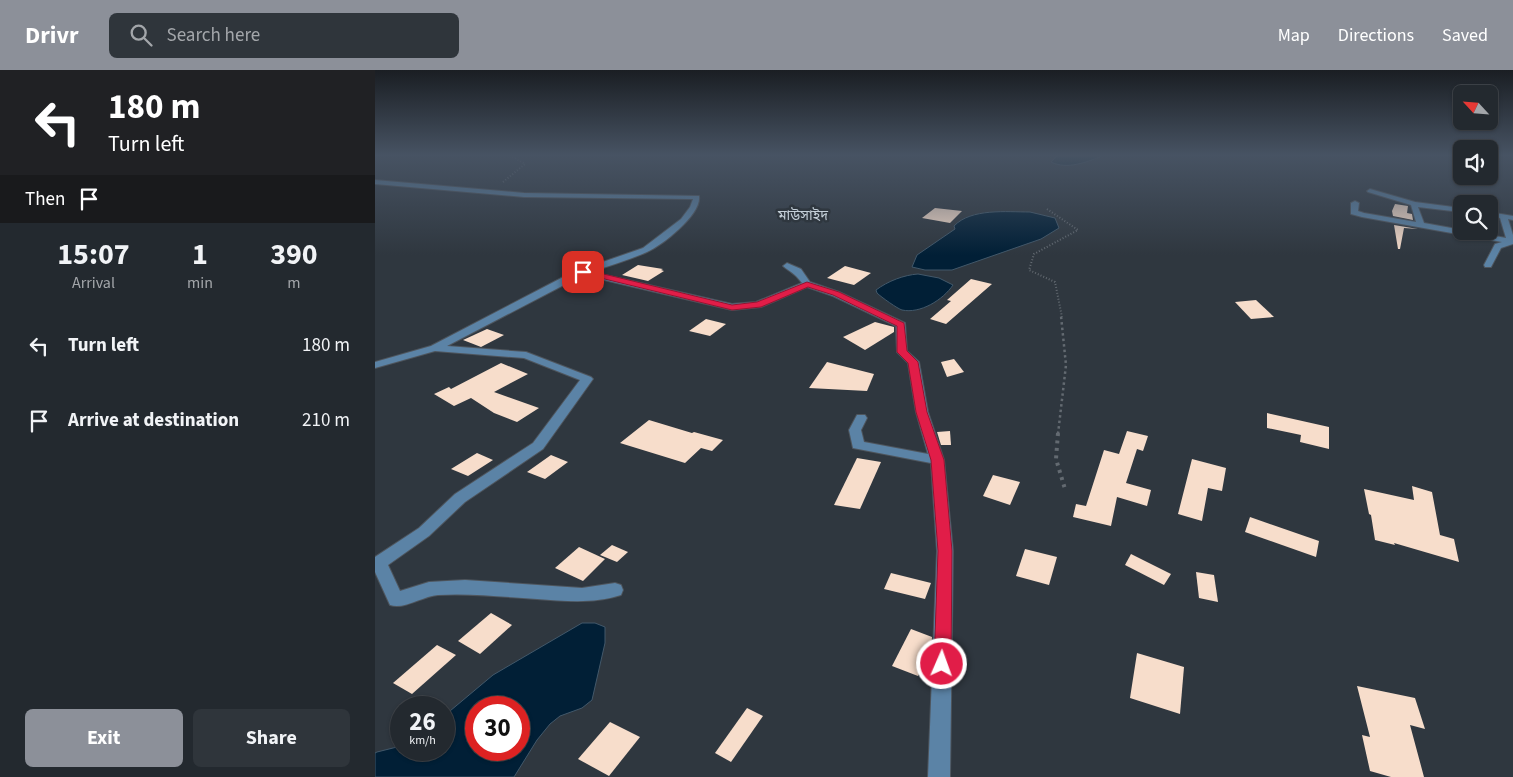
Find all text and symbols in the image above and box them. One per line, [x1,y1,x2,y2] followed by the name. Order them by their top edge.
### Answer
[109,13,459,58] search box
[25,18,79,53] text: Drivr
[127,21,155,49] icon: search
[167,22,260,49] text: Search here
[1278,23,1310,48] text: Map
[1338,23,1414,48] text: Directions
[1442,23,1488,48] text: Saved
[108,82,200,132] text: 180 m
[1453,85,1497,130] north arrow
[1453,85,1498,240] map controls
[25,90,90,155] icon: left
[108,128,184,160] text: Turn left
[1453,140,1498,185] button: sound
[75,185,103,213] icon: arrive
[25,186,65,213] text: Then
[1453,195,1498,240] button: search
[777,206,828,226] district label: মাউসাইদ
[57,233,130,276] text: 15:07
[192,233,208,276] text: 1
[270,233,318,276] text: 390
[562,251,604,293] pin
[569,258,597,286] icon: arrive
[72,272,115,294] text: Arrival
[187,272,213,294] text: min
[287,272,301,294] text: m
[25,332,53,360] icon: left
[68,332,139,359] text: Turn left
[302,332,350,359] text: 180 m
[25,407,53,435] icon: arrive
[68,407,239,434] text: Arrive at destination
[302,407,350,434] text: 210 m
[915,637,967,689] position arrow
[465,696,530,761] speed limit sign: 30
[409,704,436,740] text: 26
[25,709,183,767] button: Exit
[193,709,350,767] button: Share
[409,732,436,749] text: km/h

